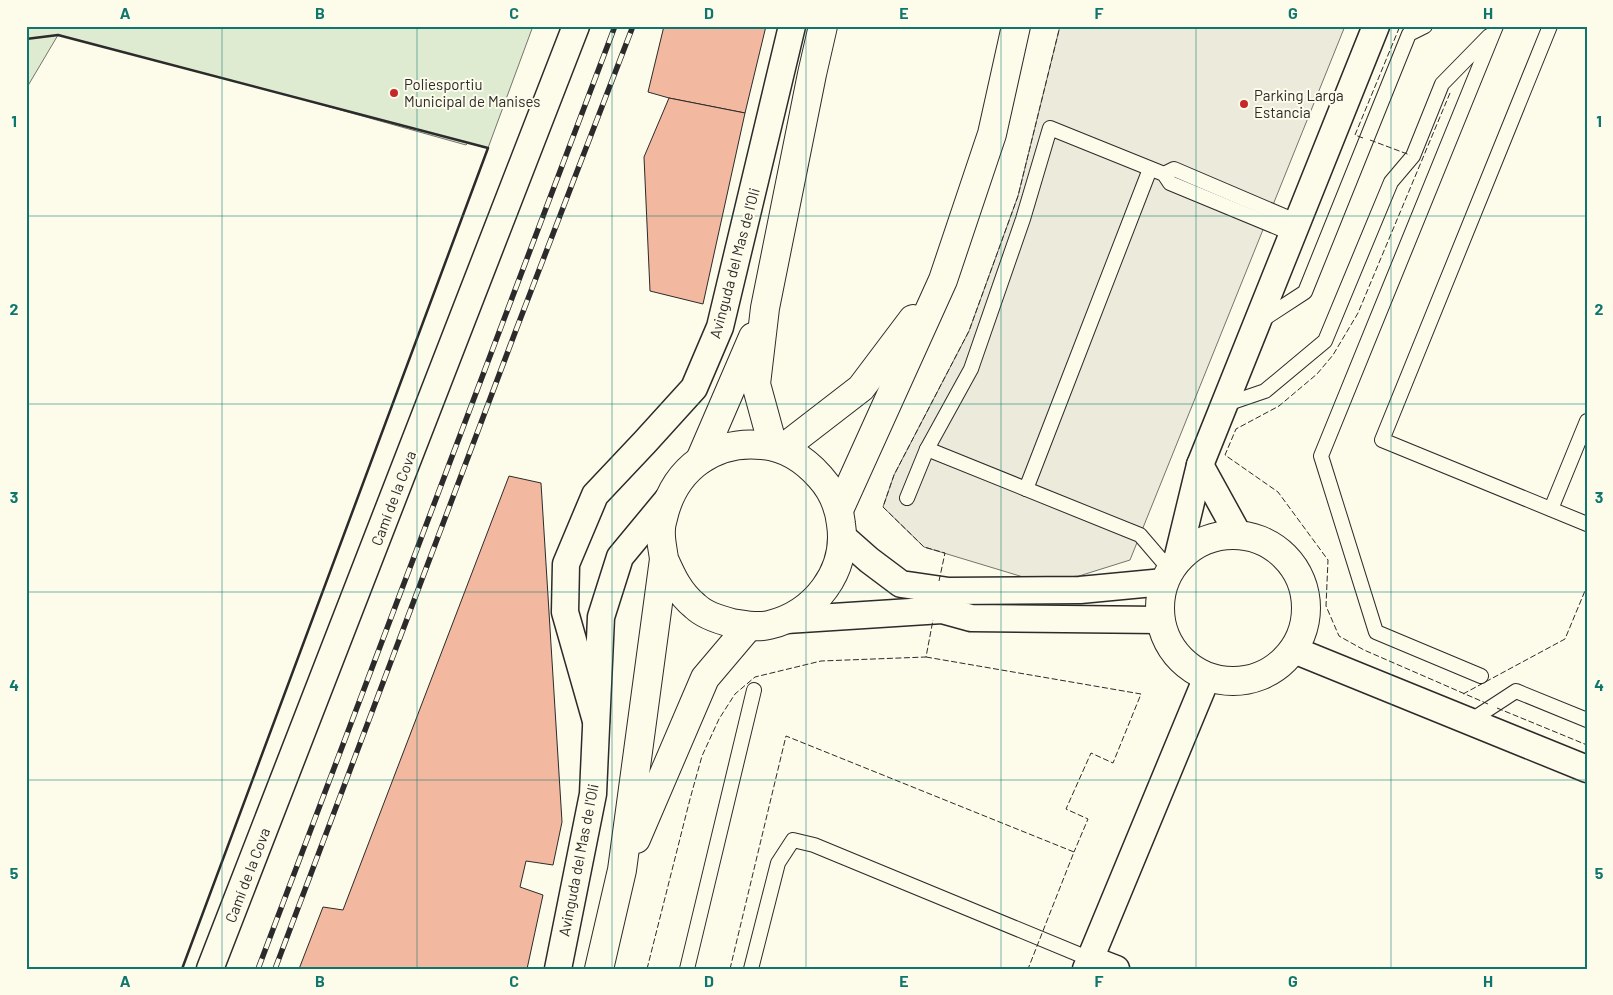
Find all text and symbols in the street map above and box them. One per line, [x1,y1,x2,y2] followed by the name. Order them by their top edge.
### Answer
[120,3,131,22] text: A
[315,3,325,22] text: B
[509,3,519,22] text: C
[704,3,714,22] text: D
[899,3,909,22] text: E
[1095,3,1104,22] text: F
[1288,3,1298,22] text: G
[1483,3,1493,22] text: H
[404,75,540,110] place label: Poliesportiu Municipal de Manises
[1254,86,1344,121] place label: Parking Larga Estancia
[388,87,400,99] marker: Poliesportiu Municipal de Manises
[1238,98,1250,110] marker: Parking Larga Estancia
[11,111,17,130] text: 1
[1596,111,1602,130] text: 1
[705,186,763,340] street label: Avinguda del Mas de l'Oli
[10,299,19,318] text: 2
[1595,299,1604,318] text: 2
[367,448,419,548] street label: Camí de la Cova
[10,487,18,506] text: 3
[1595,487,1603,506] text: 3
[9,675,19,694] text: 4
[1594,675,1604,694] text: 4
[554,782,602,938] street label: Avinguda del Mas de l'Oli
[221,825,273,925] street label: Camí de la Cova
[10,863,19,882] text: 5
[1595,863,1604,882] text: 5
[120,971,131,990] text: A
[315,971,325,990] text: B
[509,971,519,990] text: C
[704,971,714,990] text: D
[899,971,909,990] text: E
[1095,971,1104,990] text: F
[1288,971,1298,990] text: G
[1483,971,1493,990] text: H

